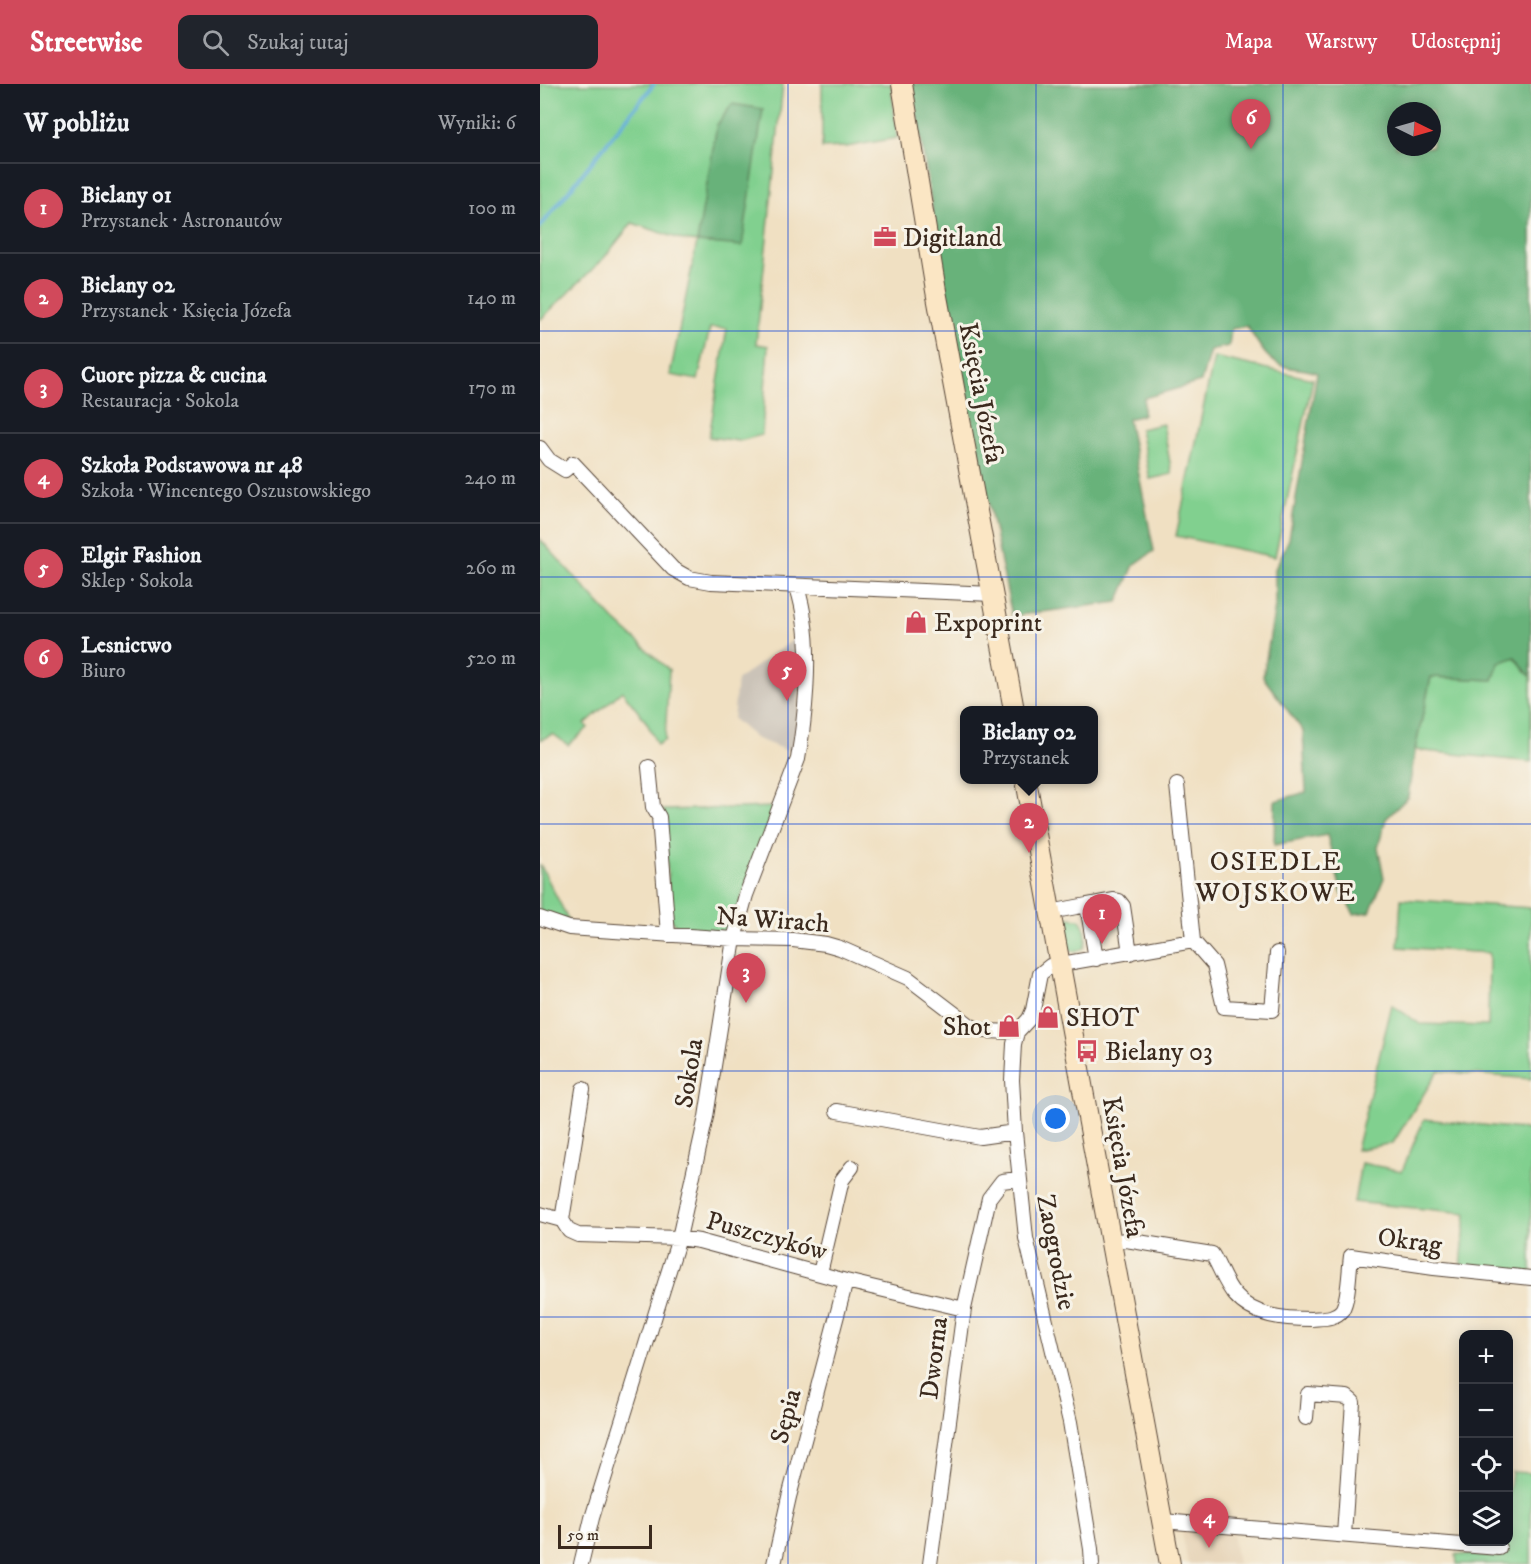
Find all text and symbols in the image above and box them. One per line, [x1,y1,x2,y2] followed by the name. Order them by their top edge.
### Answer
[178,15,598,69] search box
[30,25,142,60] text: Streetwise
[199,26,232,59] icon: search
[247,29,348,56] text: Szukaj tutaj
[1225,29,1272,55] text: Mapa
[1305,29,1377,55] text: Warstwy
[1410,29,1501,55] text: Udostępnij
[1232,100,1270,149] pin: 6
[1387,102,1441,156] north arrow
[24,107,129,140] text: W pobliżu
[438,111,516,136] text: Wyniki: 6
[81,182,172,209] text: Bielany 01
[40,196,47,221] text: 1
[468,196,516,221] text: 100 m
[81,209,282,234] text: Przystanek · Astronautów
[903,222,1002,255] place label: Digitland
[872,224,898,250] office icon: Digitland
[81,272,175,299] text: Bielany 02
[39,286,48,311] text: 2
[467,286,516,311] text: 140 m
[81,299,292,324] text: Przystanek · Księcia Józefa
[951,320,1010,467] street label: Księcia Józefa
[81,362,266,389] text: Cuore pizza & cucina
[40,376,47,401] text: 3
[468,376,516,401] text: 170 m
[81,389,239,414] text: Restauracja · Sokola
[81,452,303,479] text: Szkoła Podstawowa nr 48
[38,466,49,491] text: 4
[465,466,516,491] text: 240 m
[81,479,371,504] text: Szkoła · Wincentego Oszustowskiego
[81,542,201,569] text: Elgir Fashion
[39,556,48,581] text: 5
[466,556,516,581] text: 260 m
[81,569,193,594] text: Sklep · Sokola
[934,607,1042,640] place label: Expoprint
[903,609,929,635] shop icon: Expoprint
[81,632,172,659] text: Lesnictwo
[38,646,49,671] text: 6
[466,646,516,671] text: 520 m
[768,652,806,701] pin: 5
[81,659,125,684] text: Biuro
[960,706,1098,784] popup
[982,719,1076,746] text: Bielany 02
[982,746,1069,771] text: Przystanek
[1010,804,1048,853] pin: 2
[1194,845,1357,910] district label: OSIEDLE WOJSKOWE
[1082,894,1122,944] pin: 1
[715,900,831,941] street label: Na Wirach
[726,954,766,1003] pin: 3
[1066,1002,1140,1035] place label: SHOT
[1035,1004,1061,1030] shop icon: SHOT
[943,1011,991,1044] place label: Shot
[996,1013,1022,1039] shop icon: Shot
[668,1036,711,1111] street label: Sokola
[1105,1036,1213,1069] place label: Bielany 03
[1074,1038,1100,1064] bus stop icon: Bielany 03
[1094,1094,1151,1240] street label: Księcia Józefa
[1041,1104,1070,1133] your location
[1028,1192,1083,1313] street label: Zaogrodzie
[703,1204,831,1269] street label: Puszczyków
[1376,1221,1444,1262] street label: Okrąg
[913,1315,956,1401] street label: Dworna
[1459,1330,1513,1546] map controls
[1459,1330,1513,1384] button: +
[1459,1384,1513,1438] button: −
[763,1385,810,1447] street label: Sępia
[1459,1438,1513,1492] button: locate
[1459,1492,1513,1546] button: layers
[1190,1498,1228,1548] pin: 4
[558,1522,652,1550] scale bar
[567,1525,599,1545] text: 50 m

